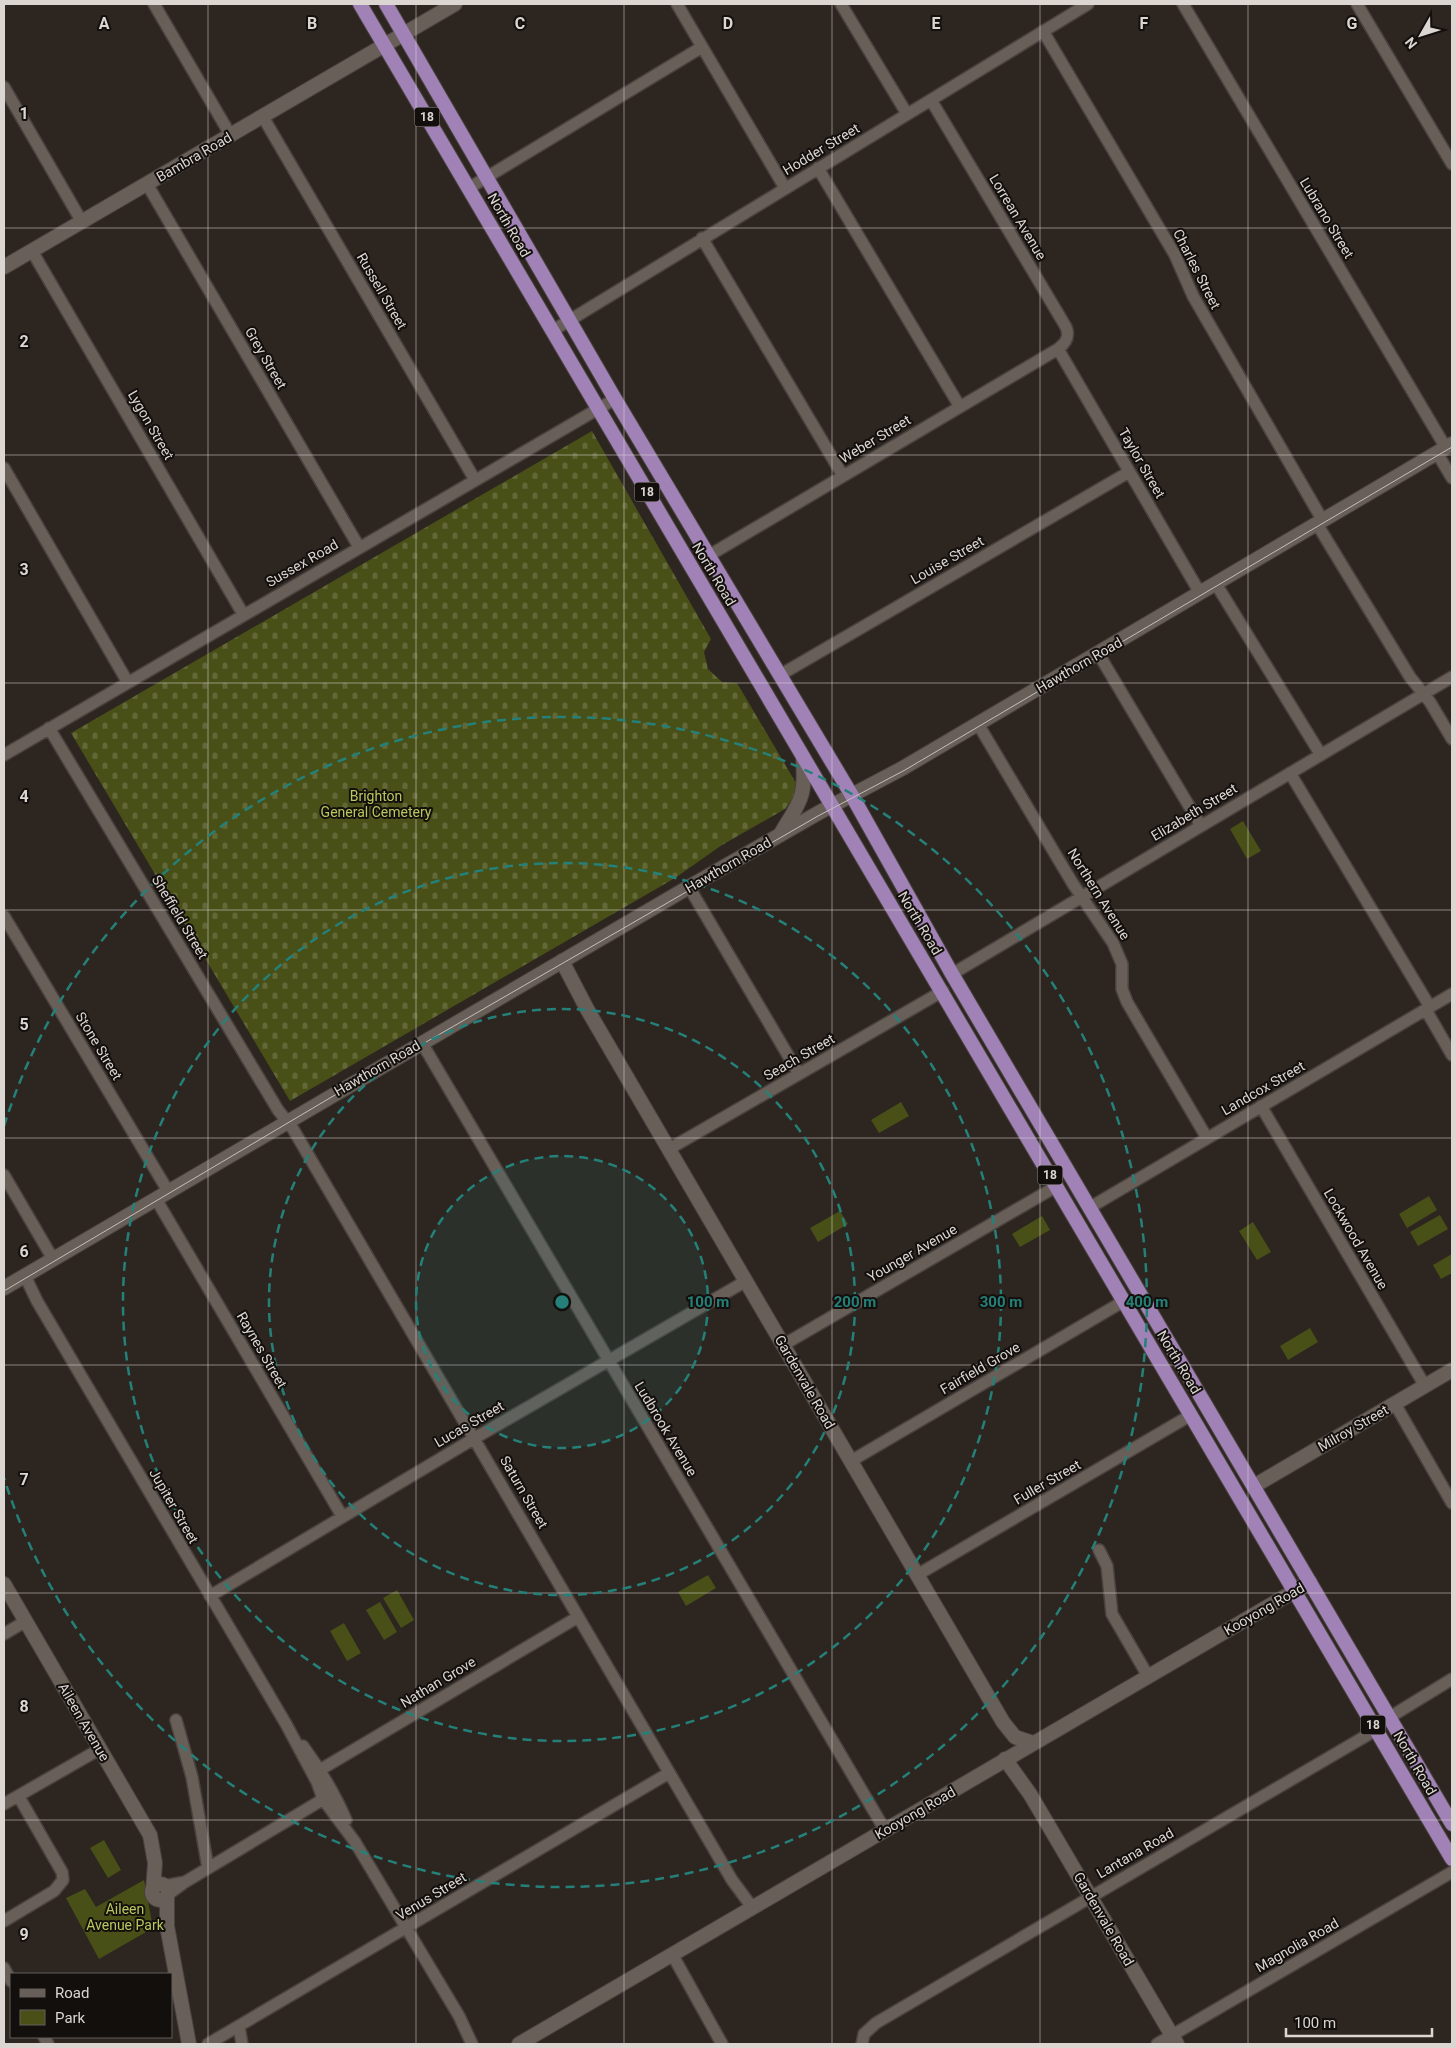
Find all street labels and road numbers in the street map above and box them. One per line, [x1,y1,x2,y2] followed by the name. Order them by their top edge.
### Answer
[414,108,440,126] road number: 18
[780,120,862,178] street label: Hodder Street
[154,129,234,185] street label: Bambra Road
[986,171,1050,263] street label: Lorrean Avenue
[1297,175,1358,261] street label: Lubrano Street
[484,190,534,260] street label: North Road
[1170,226,1224,312] street label: Charles Street
[354,250,410,332] street label: Russell Street
[242,324,290,392] street label: Grey Street
[125,388,177,463] street label: Lygon Street
[837,411,914,466] street label: Weber Street
[1116,425,1169,501] street label: Taylor Street
[634,482,660,502] road number: 18
[908,532,987,587] street label: Louise Street
[263,536,341,590] street label: Sussex Road
[689,539,739,609] street label: North Road
[1033,634,1125,696] street label: Hawthorn Road
[1148,780,1240,844] street label: Elizabeth Street
[682,834,774,896] street label: Hawthorn Road
[1065,845,1133,943] street label: Northern Avenue
[149,872,211,962] street label: Sheffield Street
[895,888,945,958] street label: North Road
[72,1009,126,1083] street label: Stone Street
[761,1030,837,1084] street label: Seach Street
[331,1037,423,1099] street label: Hawthorn Road
[1219,1058,1308,1118] street label: Landcox Street
[1038,1166,1062,1184] road number: 18
[1321,1186,1391,1292] street label: Lockwood Avenue
[864,1221,960,1285] street label: Younger Avenue
[234,1309,291,1391] street label: Raynes Street
[1154,1327,1204,1397] street label: North Road
[772,1332,838,1432] street label: Gardenvale Road
[937,1339,1023,1397] street label: Fairfield Grove
[631,1379,701,1479] street label: Ludbrook Avenue
[431,1397,507,1450] street label: Lucas Street
[1315,1401,1391,1455] street label: Milroy Street
[497,1453,551,1531] street label: Saturn Street
[1011,1456,1084,1508] street label: Fuller Street
[146,1466,202,1547] street label: Jupiter Street
[1221,1580,1307,1638] street label: Kooyong Road
[398,1653,478,1711] street label: Nathan Grove
[55,1680,113,1764] street label: Aileen Avenue
[1360,1716,1386,1734] road number: 18
[1390,1728,1440,1798] street label: North Road
[872,1784,958,1842] street label: Kooyong Road
[1094,1825,1176,1881] street label: Lantana Road
[393,1869,469,1923] street label: Venus Street
[1071,1869,1137,1969] street label: Gardenvale Road
[1253,1915,1341,1975] street label: Magnolia Road

